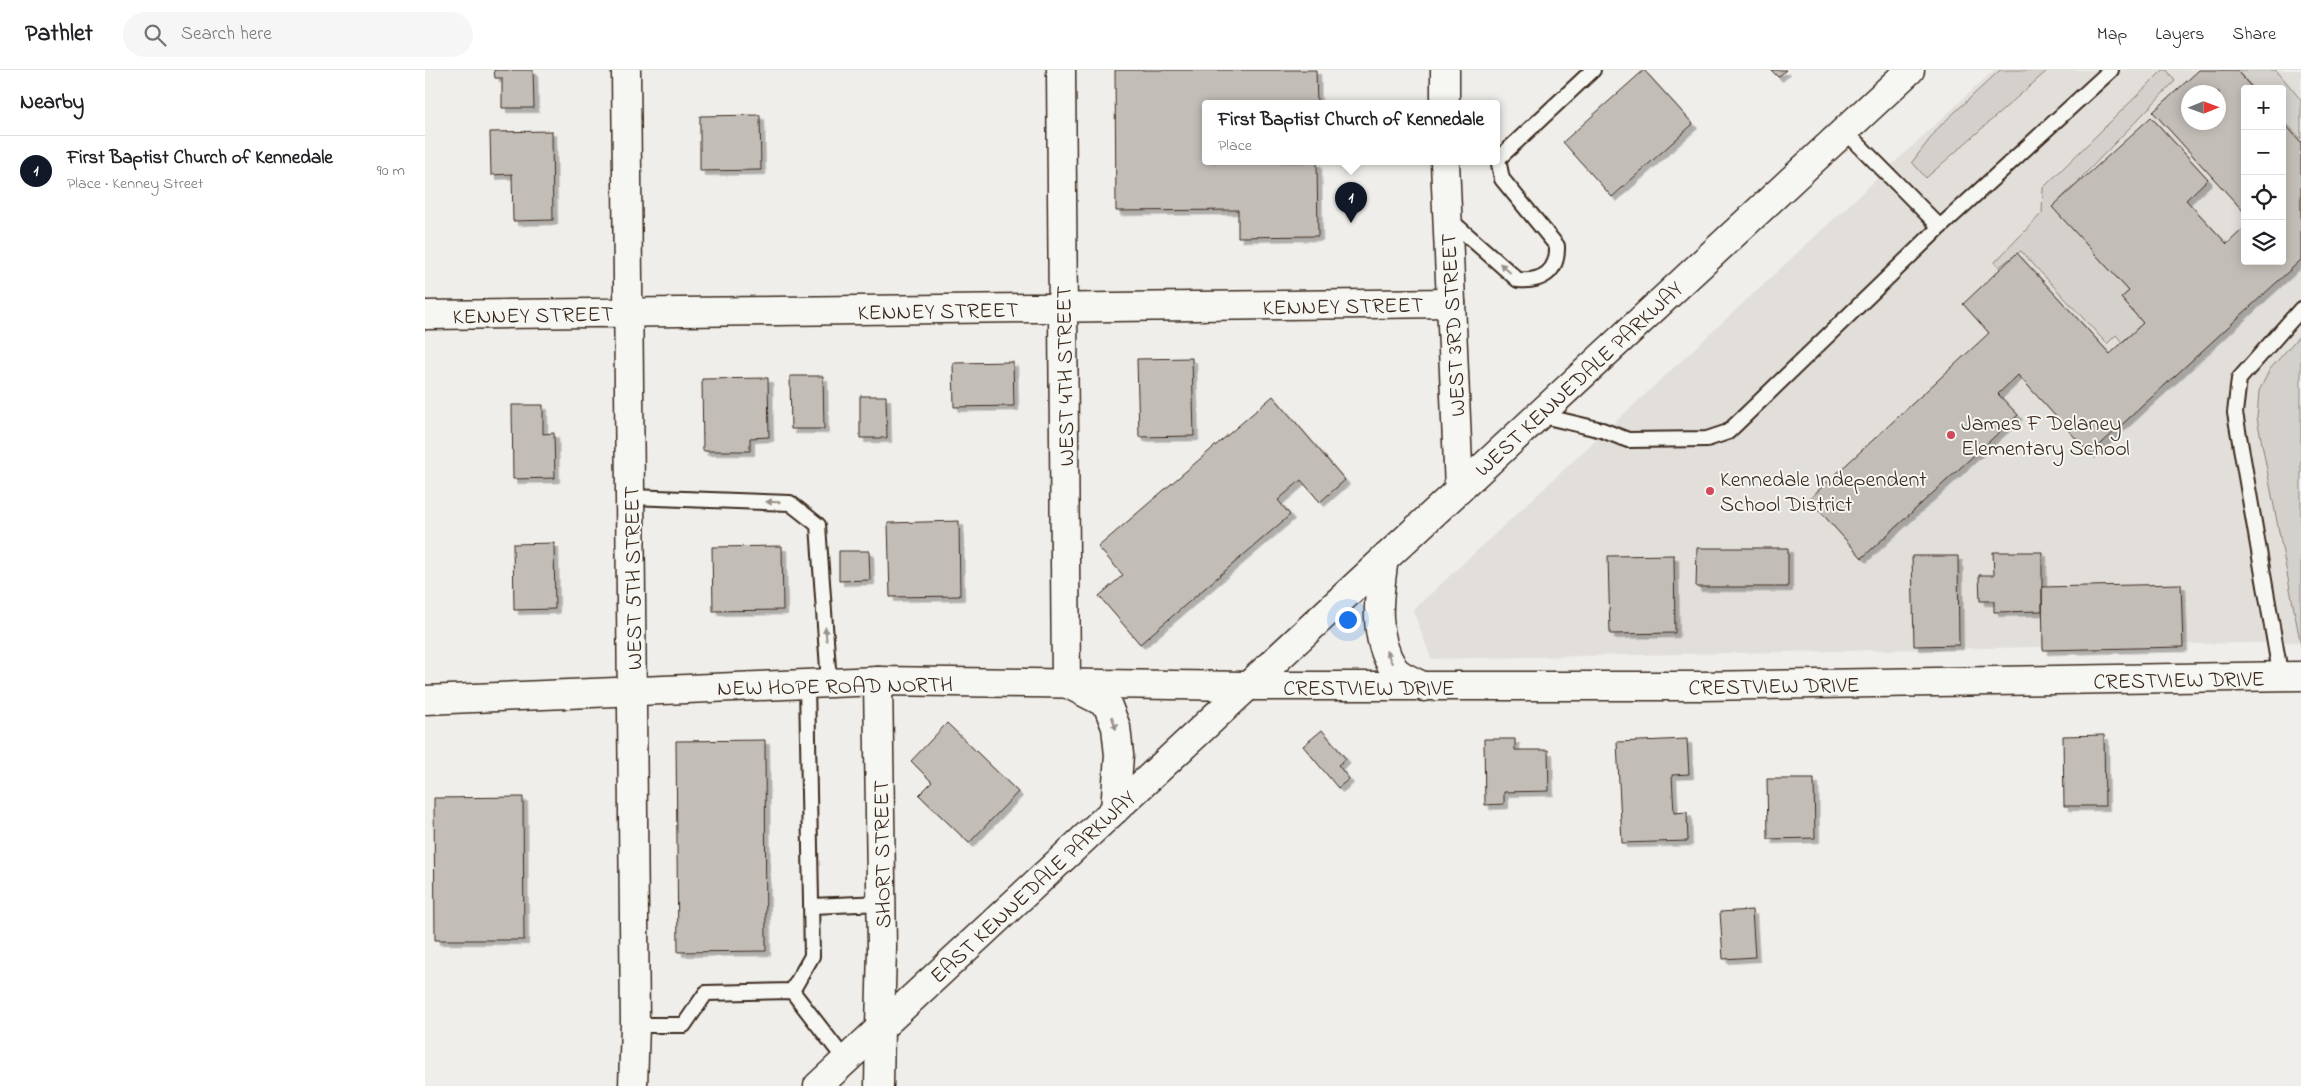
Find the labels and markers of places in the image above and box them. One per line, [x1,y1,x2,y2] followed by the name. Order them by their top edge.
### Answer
[1335,182,1367,223] pin: 1
[1961,409,2130,467] place label: James F Delaney Elementary School
[1945,429,1957,441] marker: James F Delaney Elementary School
[1720,465,1927,522] place label: Kennedale Independent School District
[1704,485,1716,497] marker: Kennedale Independent School District

